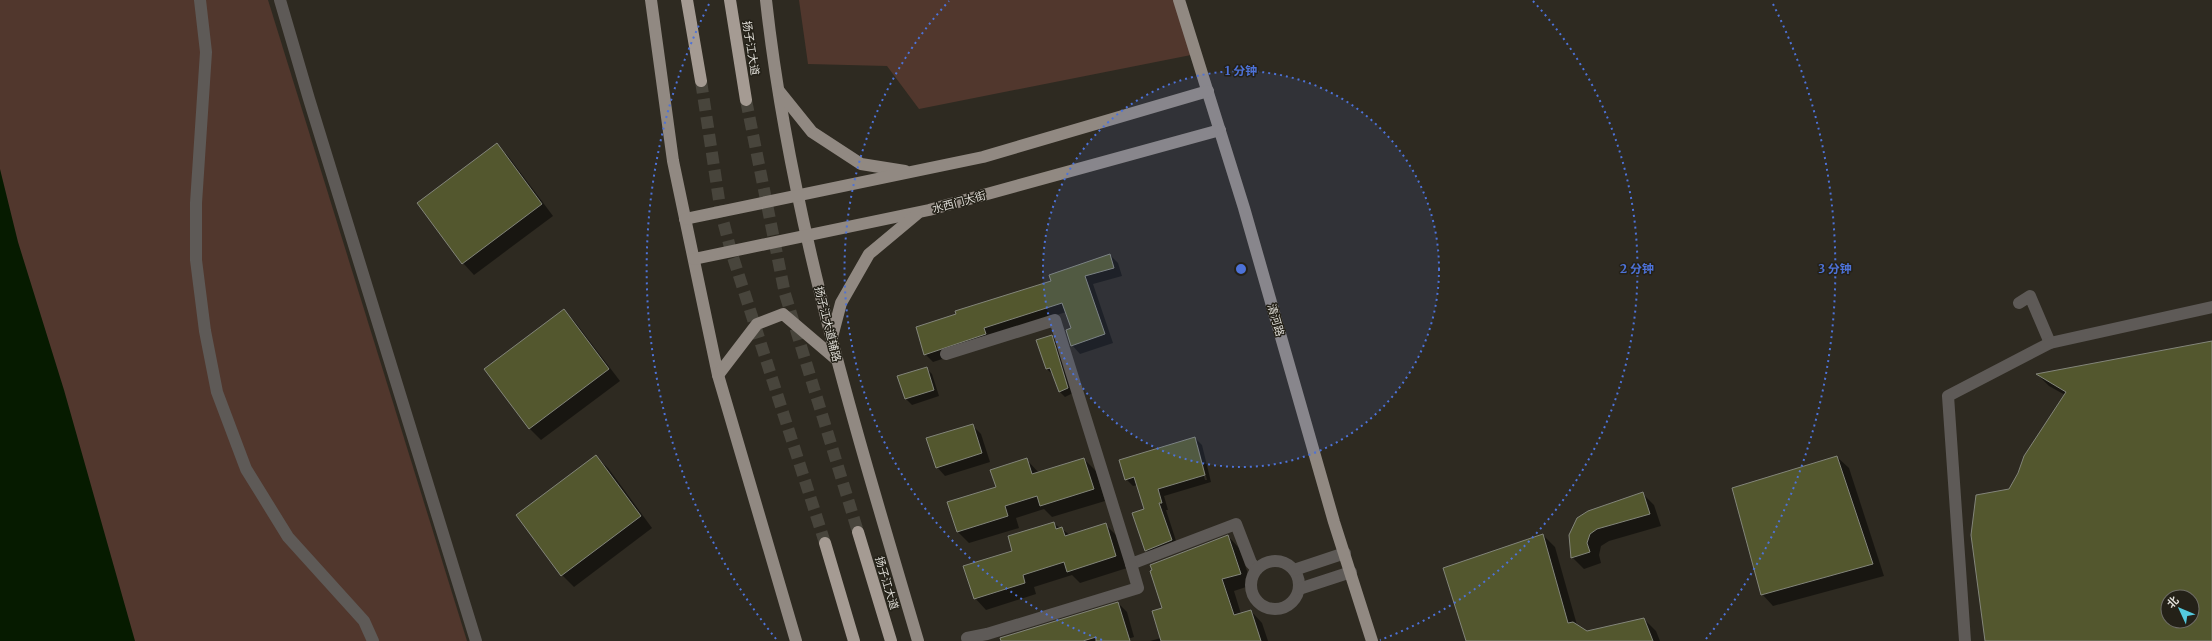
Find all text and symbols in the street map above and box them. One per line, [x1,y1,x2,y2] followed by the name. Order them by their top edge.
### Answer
[740,20,762,76] street label: 扬子江大道
[1225,63,1257,78] text: 1 分钟
[931,188,987,216] street label: 水西门大街
[1620,261,1654,276] text: 2 分钟
[1818,261,1852,276] text: 3 分钟
[1234,262,1248,276] centre of rings
[812,285,844,363] street label: 扬子江大道辅路
[1265,302,1287,338] street label: 清河路
[872,555,902,611] street label: 扬子江大道
[2160,589,2200,629] north arrow
[2164,593,2182,611] text: 北

